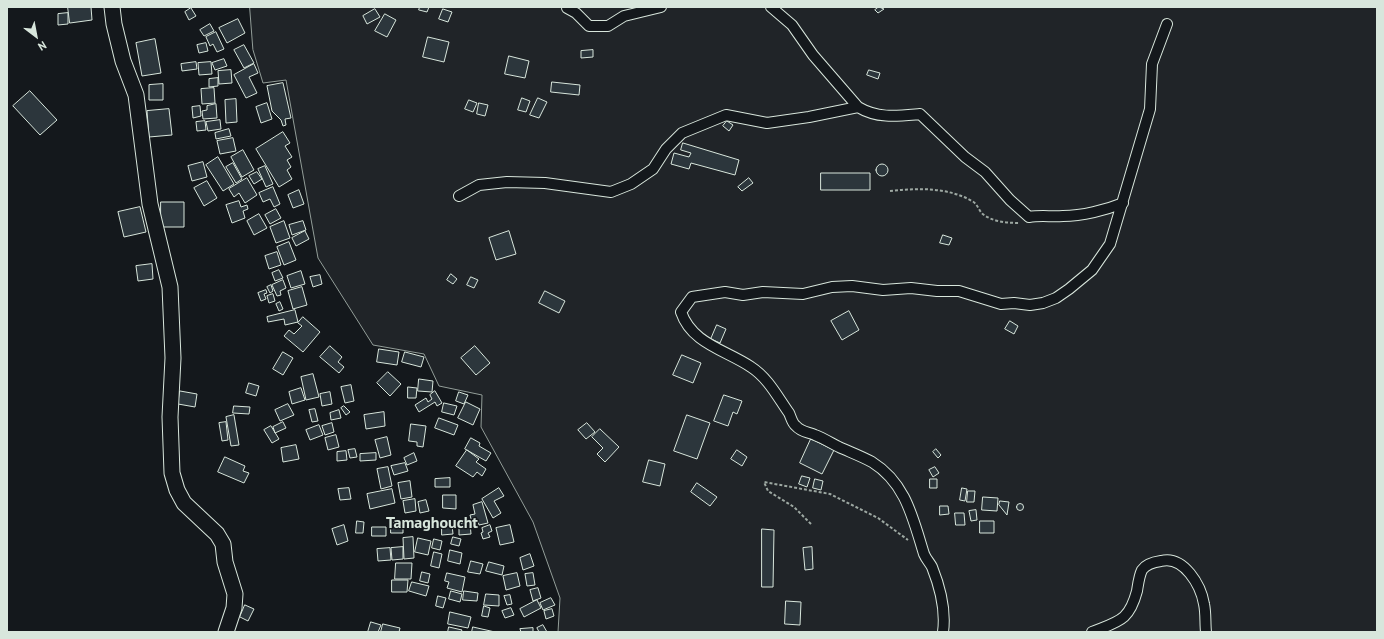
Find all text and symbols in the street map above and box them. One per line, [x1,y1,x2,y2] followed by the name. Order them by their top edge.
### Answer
[16,16,56,56] north arrow
[36,38,49,54] text: N
[386,513,478,533] district label: Tamaghoucht

